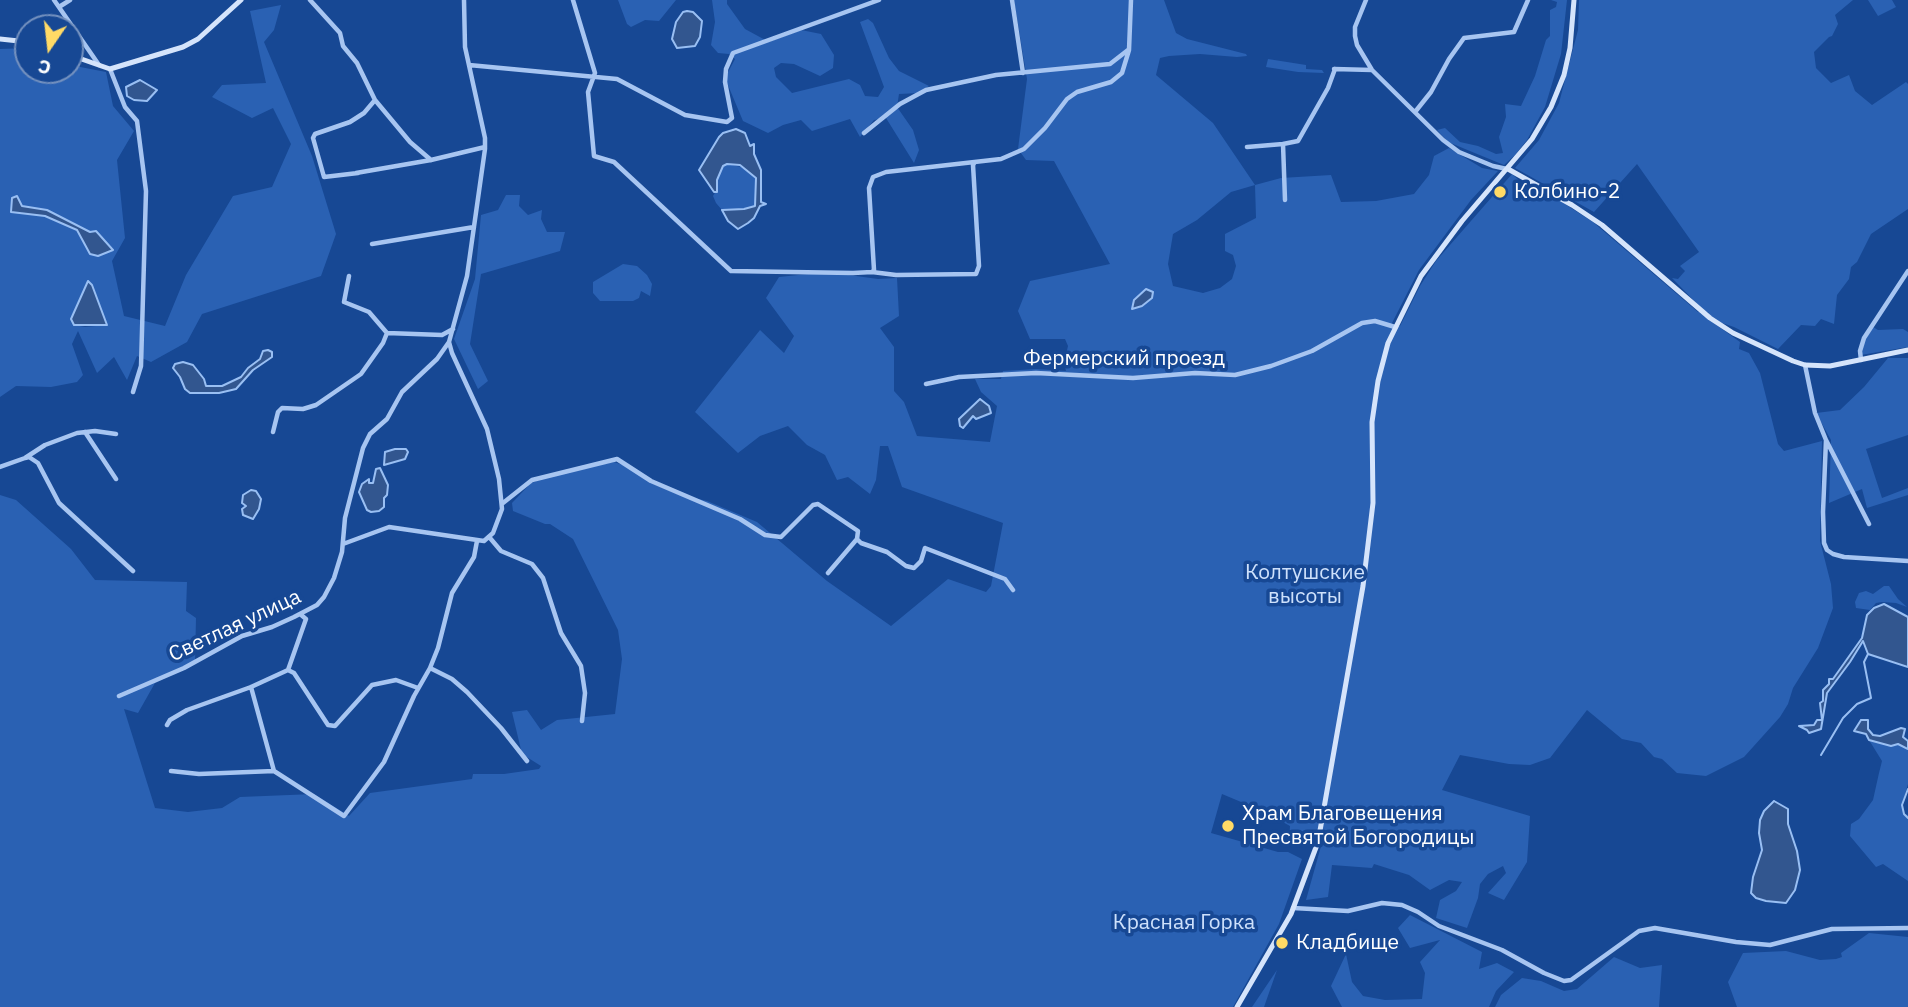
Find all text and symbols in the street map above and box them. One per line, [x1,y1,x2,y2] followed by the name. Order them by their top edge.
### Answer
[14,14,84,84] north arrow
[35,54,53,81] text: С
[1514,179,1620,205] place label: Колбино-2
[1492,184,1508,200] marker: Колбино-2
[1023,346,1225,372] street label: Фермерский проезд
[1245,560,1365,610] park label: Колтушские высоты
[165,584,305,668] street label: Светлая улица
[1242,801,1475,851] place label: Храм Благовещения Пресвятой Богородицы
[1220,818,1236,834] marker: Храм Благовещения Пресвятой Богородицы
[1113,910,1255,936] park label: Красная Горка
[1296,930,1399,956] place label: Кладбище
[1274,935,1290,951] marker: Кладбище

